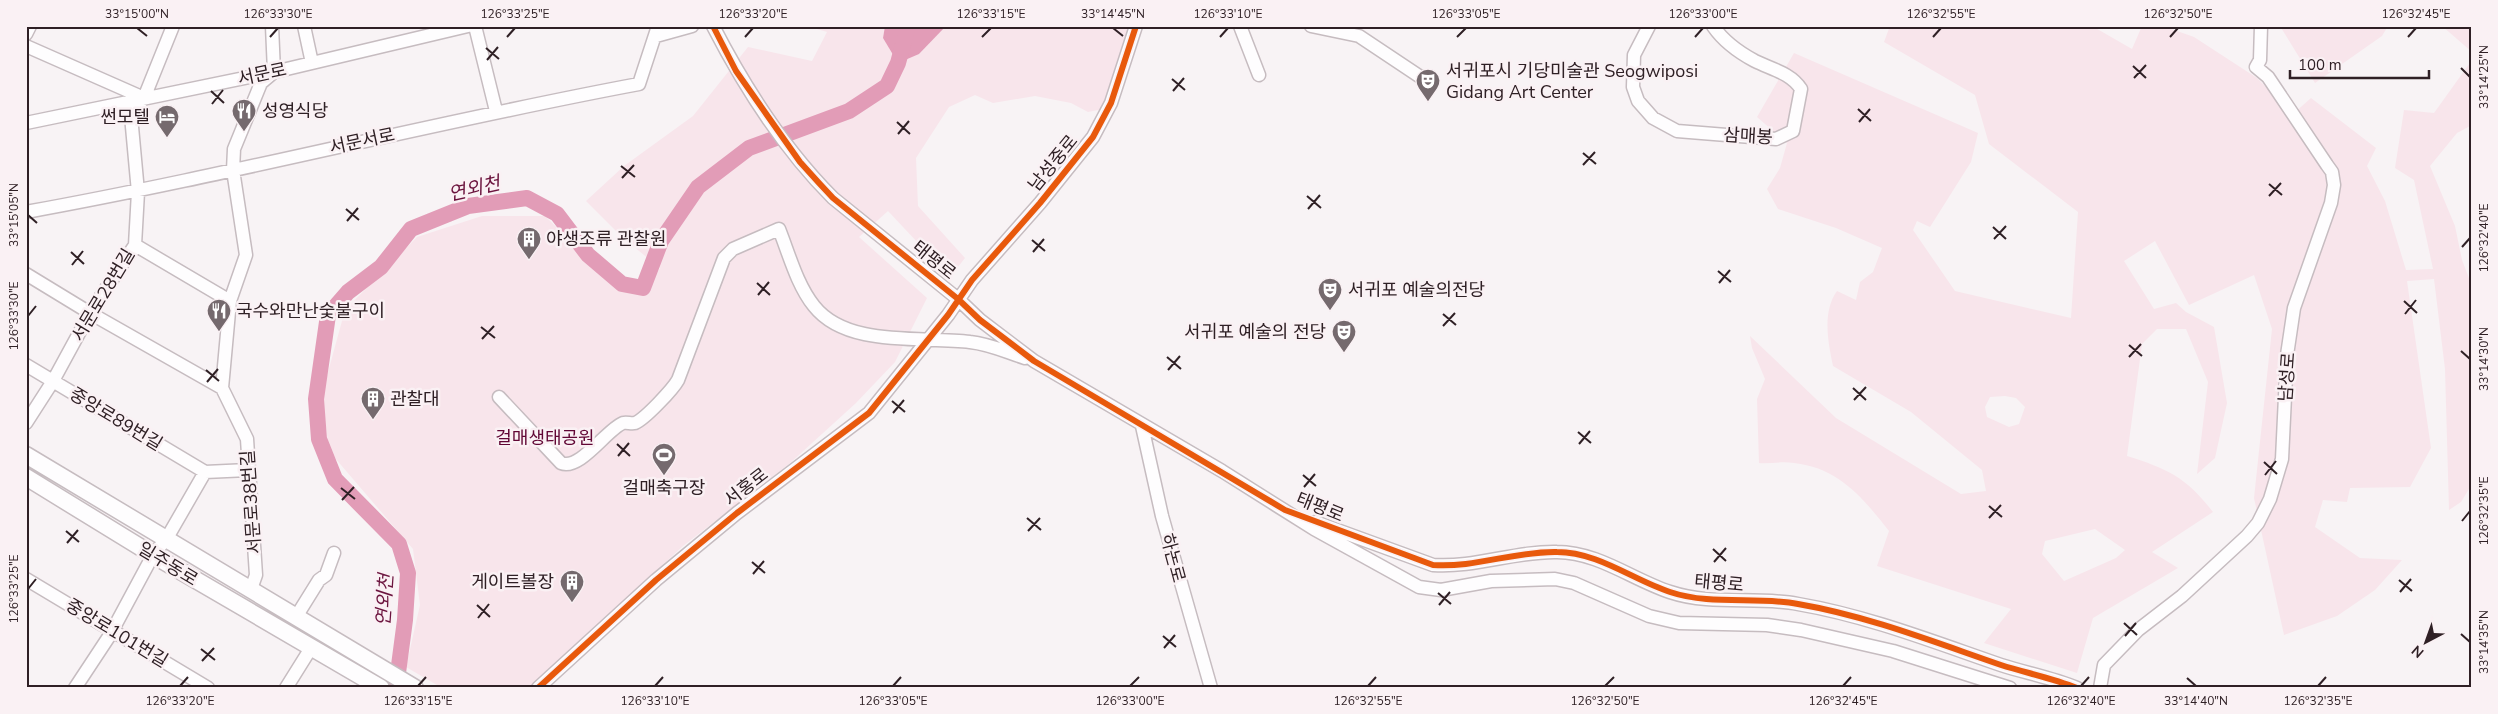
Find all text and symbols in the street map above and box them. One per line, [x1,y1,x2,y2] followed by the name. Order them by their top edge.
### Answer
[105,6,169,22] text: 33°15'00"N
[243,6,313,22] text: 126°33'30"E
[480,6,550,22] text: 126°33'25"E
[718,6,788,22] text: 126°33'20"E
[956,6,1026,22] text: 126°33'15"E
[1081,6,1145,22] text: 33°14'45"N
[1193,6,1263,22] text: 126°33'10"E
[1431,6,1501,22] text: 126°33'05"E
[1668,6,1738,22] text: 126°33'00"E
[1906,6,1976,22] text: 126°32'55"E
[2143,6,2213,22] text: 126°32'50"E
[2381,6,2451,22] text: 126°32'45"E
[2476,45,2492,109] text: 33°14'25"N
[2290,48,2429,80] scale bar
[2298,55,2342,75] text: 100 m
[235,57,289,91] street label: 서문로
[1446,59,1698,104] place label: 서귀포시 기당미술관 Seogwiposi Gidang Art Center
[1415,68,1441,102] theatre icon: 서귀포시 기당미술관 Seogwiposi Gidang Art Center
[231,98,257,132] restaurant icon: 성영식당
[262,99,328,123] place label: 성영식당
[154,104,180,138] hotel icon: 썬모텔
[100,105,150,129] place label: 썬모텔
[327,122,397,160] street label: 서문서로
[1723,123,1773,149] street label: 삼매봉
[1023,130,1083,196] street label: 남성중로
[446,170,504,208] water label: 연외천
[6,183,22,247] text: 33°15'05"N
[2476,203,2492,273] text: 126°32'40"E
[516,226,542,260] building icon: 야생조류 관찰원
[546,227,667,251] place label: 야생조류 관찰원
[907,235,961,285] street label: 태평로
[66,244,140,346] street label: 서문로28번길
[1317,277,1343,311] theatre icon: 서귀포 예술의전당
[1348,278,1485,302] place label: 서귀포 예술의전당
[6,281,22,351] text: 126°33'30"E
[206,298,232,332] restaurant icon: 국수와만난숯불구이
[236,299,385,323] place label: 국수와만난숯불구이
[1331,319,1357,353] theatre icon: 서귀포 예술의 전당
[1184,320,1326,344] place label: 서귀포 예술의 전당
[2476,327,2492,391] text: 33°14'30"N
[2273,351,2301,403] street label: 남성로
[65,382,167,456] street label: 중앙로89번길
[360,386,386,420] building icon: 관찰대
[390,387,440,411] place label: 관찰대
[495,426,595,450] park label: 걸매생태공원
[651,442,677,476] sports icon: 걸매축구장
[235,449,267,555] street label: 서문로38번길
[719,462,773,512] street label: 서홍로
[623,476,705,500] place label: 걸매축구장
[2476,476,2492,546] text: 126°32'35"E
[1292,487,1348,527] street label: 태평로
[1155,531,1191,585] street label: 하논로
[133,537,203,591] street label: 일주동로
[6,554,22,624] text: 126°33'25"E
[559,569,585,603] building icon: 게이트볼장
[1693,569,1745,597] street label: 태평로
[471,570,554,594] place label: 게이트볼장
[370,571,400,627] water label: 연외천
[61,593,173,673] street label: 중앙로101번길
[2476,610,2492,674] text: 33°14'35"N
[2400,616,2450,666] north arrow
[2408,641,2428,662] text: N
[145,693,215,709] text: 126°33'20"E
[383,693,453,709] text: 126°33'15"E
[620,693,690,709] text: 126°33'10"E
[858,693,928,709] text: 126°33'05"E
[1095,693,1165,709] text: 126°33'00"E
[1333,693,1403,709] text: 126°32'55"E
[1570,693,1640,709] text: 126°32'50"E
[1808,693,1878,709] text: 126°32'45"E
[2046,693,2116,709] text: 126°32'40"E
[2164,693,2228,709] text: 33°14'40"N
[2283,693,2353,709] text: 126°32'35"E

